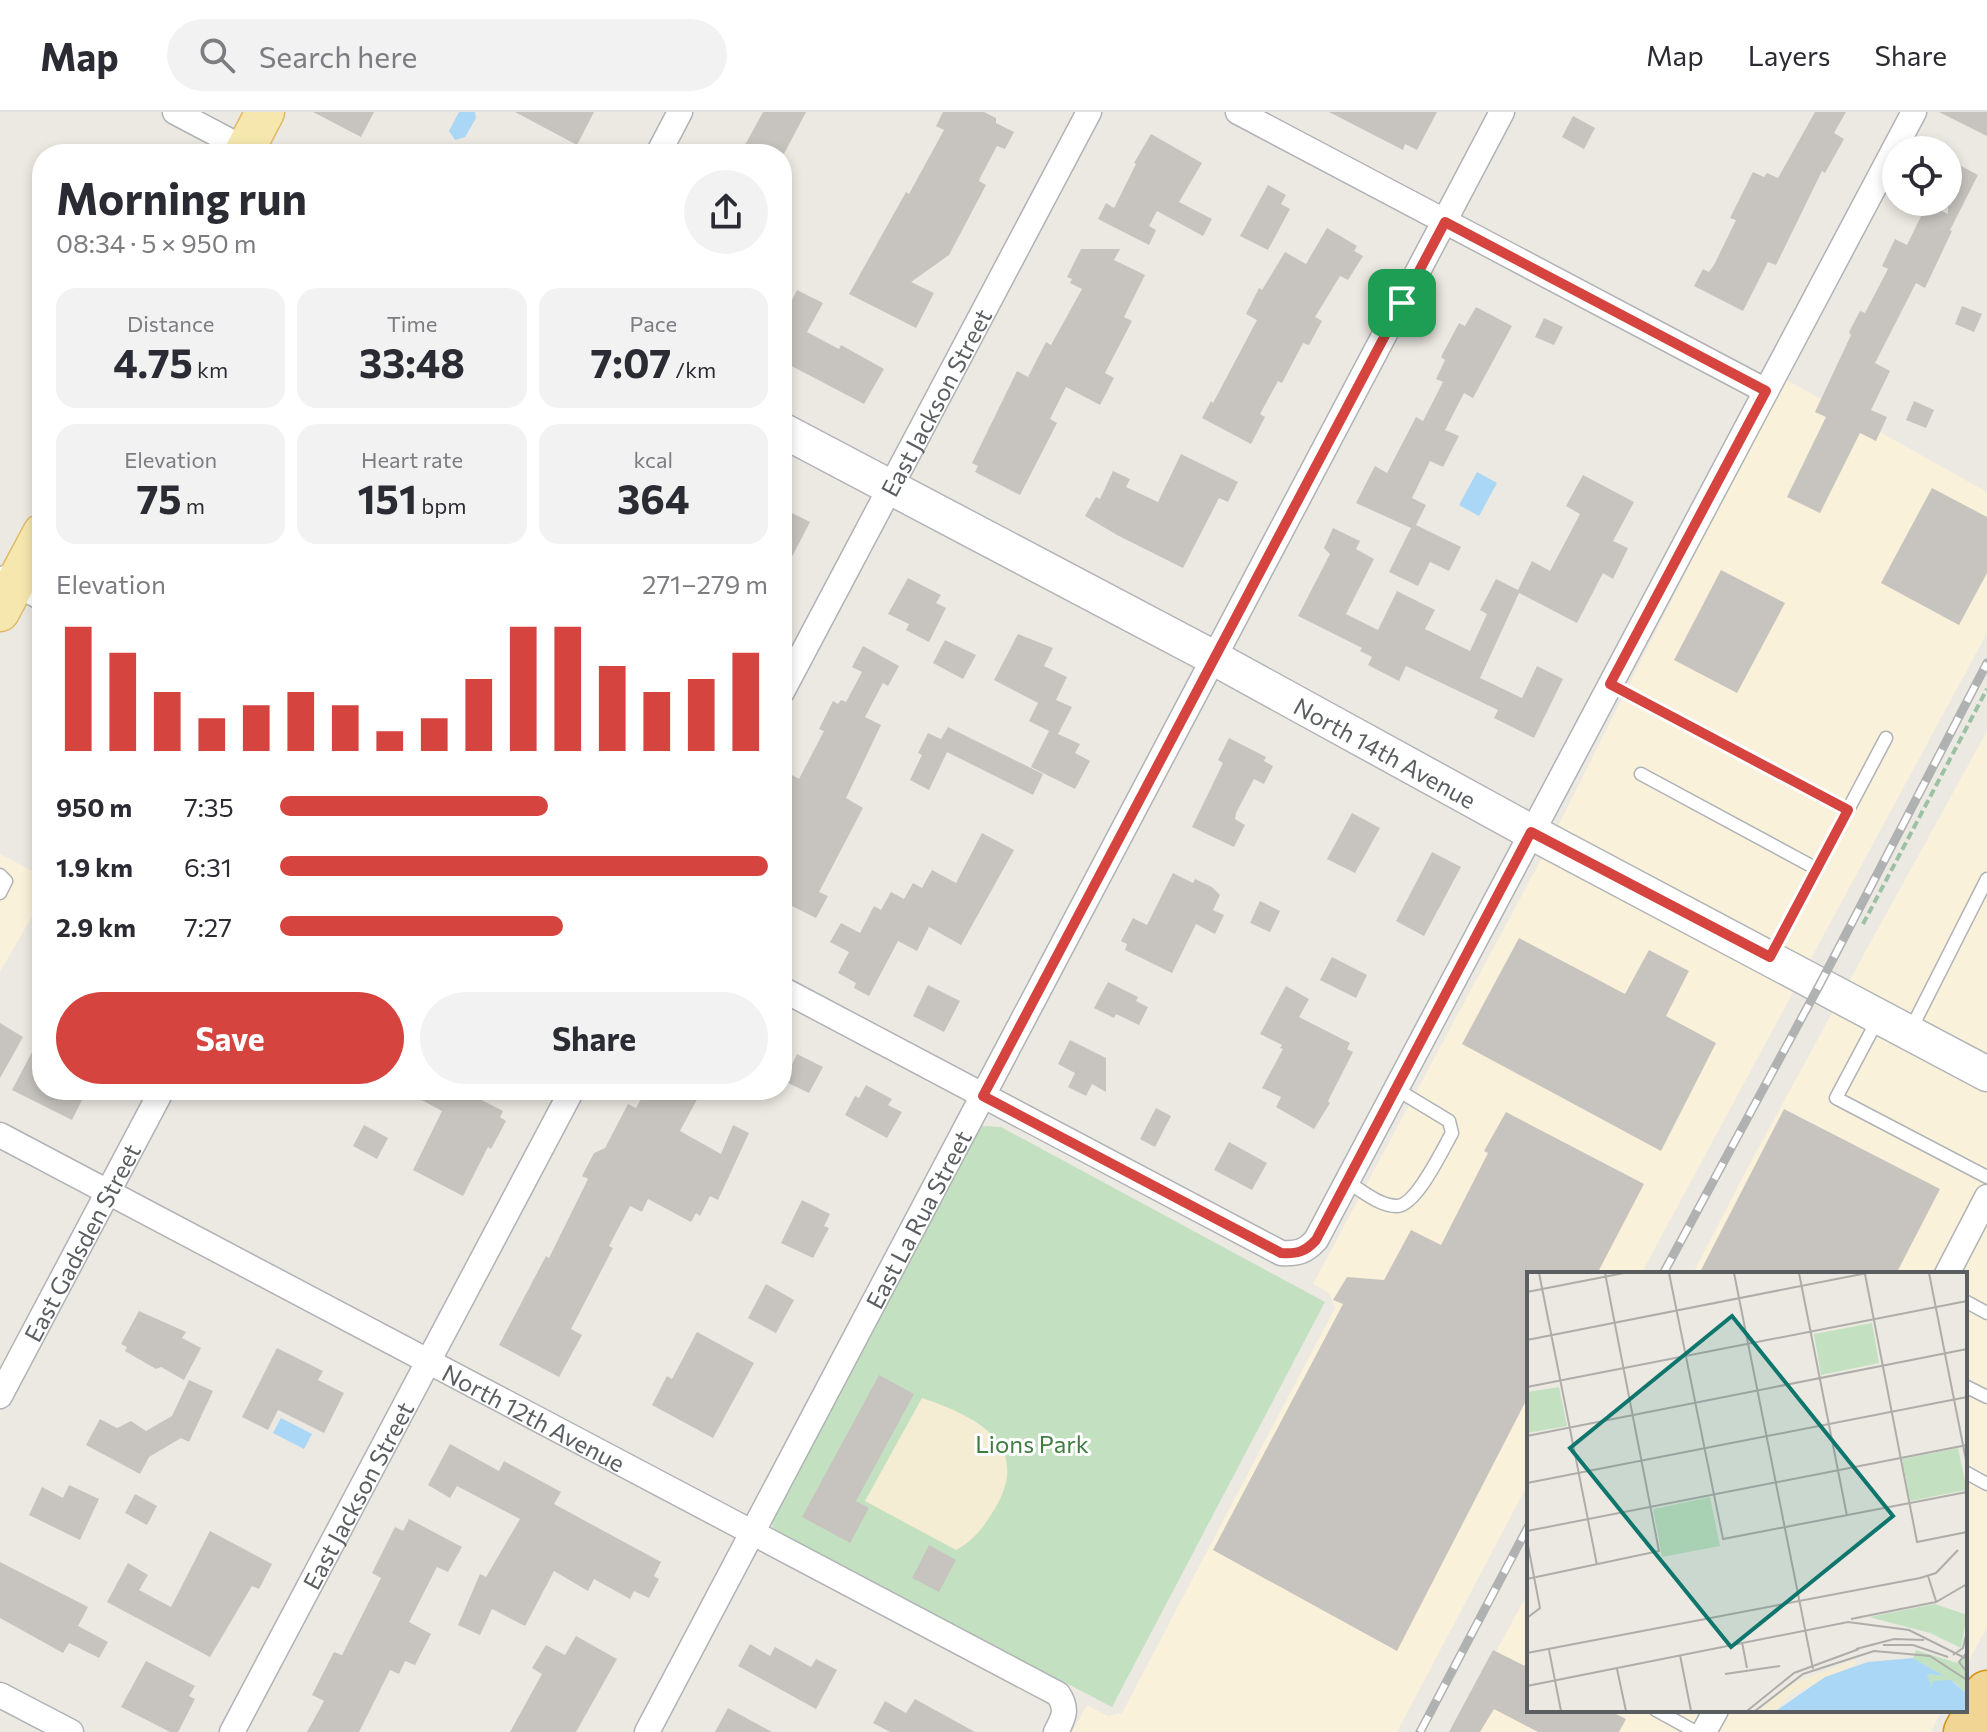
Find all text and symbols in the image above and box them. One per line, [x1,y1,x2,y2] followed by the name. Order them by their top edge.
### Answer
[167,19,727,91] search box
[40,32,119,79] text: Map
[195,33,239,77] icon: search
[259,37,417,74] text: Search here
[1646,38,1704,72] text: Map
[1748,38,1830,72] text: Layers
[1874,38,1947,72] text: Share
[1882,136,1962,216] map controls
[1882,136,1962,216] button: locate
[56,170,307,224] text: Morning run
[684,170,768,254] button: share
[56,227,256,258] text: 08:34 · 5 × 950 m
[1368,269,1436,337] pin
[1380,281,1424,325] icon: arrive
[874,303,997,501] street label: East Jackson Street
[127,310,214,337] text: Distance
[387,310,437,337] text: Time
[629,310,677,337] text: Pace
[113,337,193,386] text: 4.75
[359,337,465,386] text: 33:48
[590,337,671,386] text: 7:07
[193,356,228,383] text: km
[671,356,716,383] text: /km
[124,446,217,473] text: Elevation
[361,446,463,473] text: Heart rate
[634,446,673,473] text: kcal
[136,473,181,522] text: 75
[358,473,417,522] text: 151
[617,473,690,522] text: 364
[181,492,205,519] text: m
[417,492,466,519] text: bpm
[56,568,166,599] text: Elevation
[642,568,768,599] text: 271–279 m
[1289,690,1481,814] street label: North 14th Avenue
[56,791,132,822] text: 950 m
[184,791,234,822] text: 7:35
[56,851,133,882] text: 1.9 km
[184,851,232,882] text: 6:31
[56,911,136,942] text: 2.9 km
[184,911,232,942] text: 7:27
[56,992,404,1084] button: Save
[420,992,768,1084] button: Share
[859,1125,977,1313] street label: East La Rua Street
[17,1138,146,1346] street label: East Gadsden Street
[1527,1272,1967,1712] inset map
[438,1357,630,1477] street label: North 12th Avenue
[296,1396,419,1594] street label: East Jackson Street
[975,1429,1089,1458] park label: Lions Park

